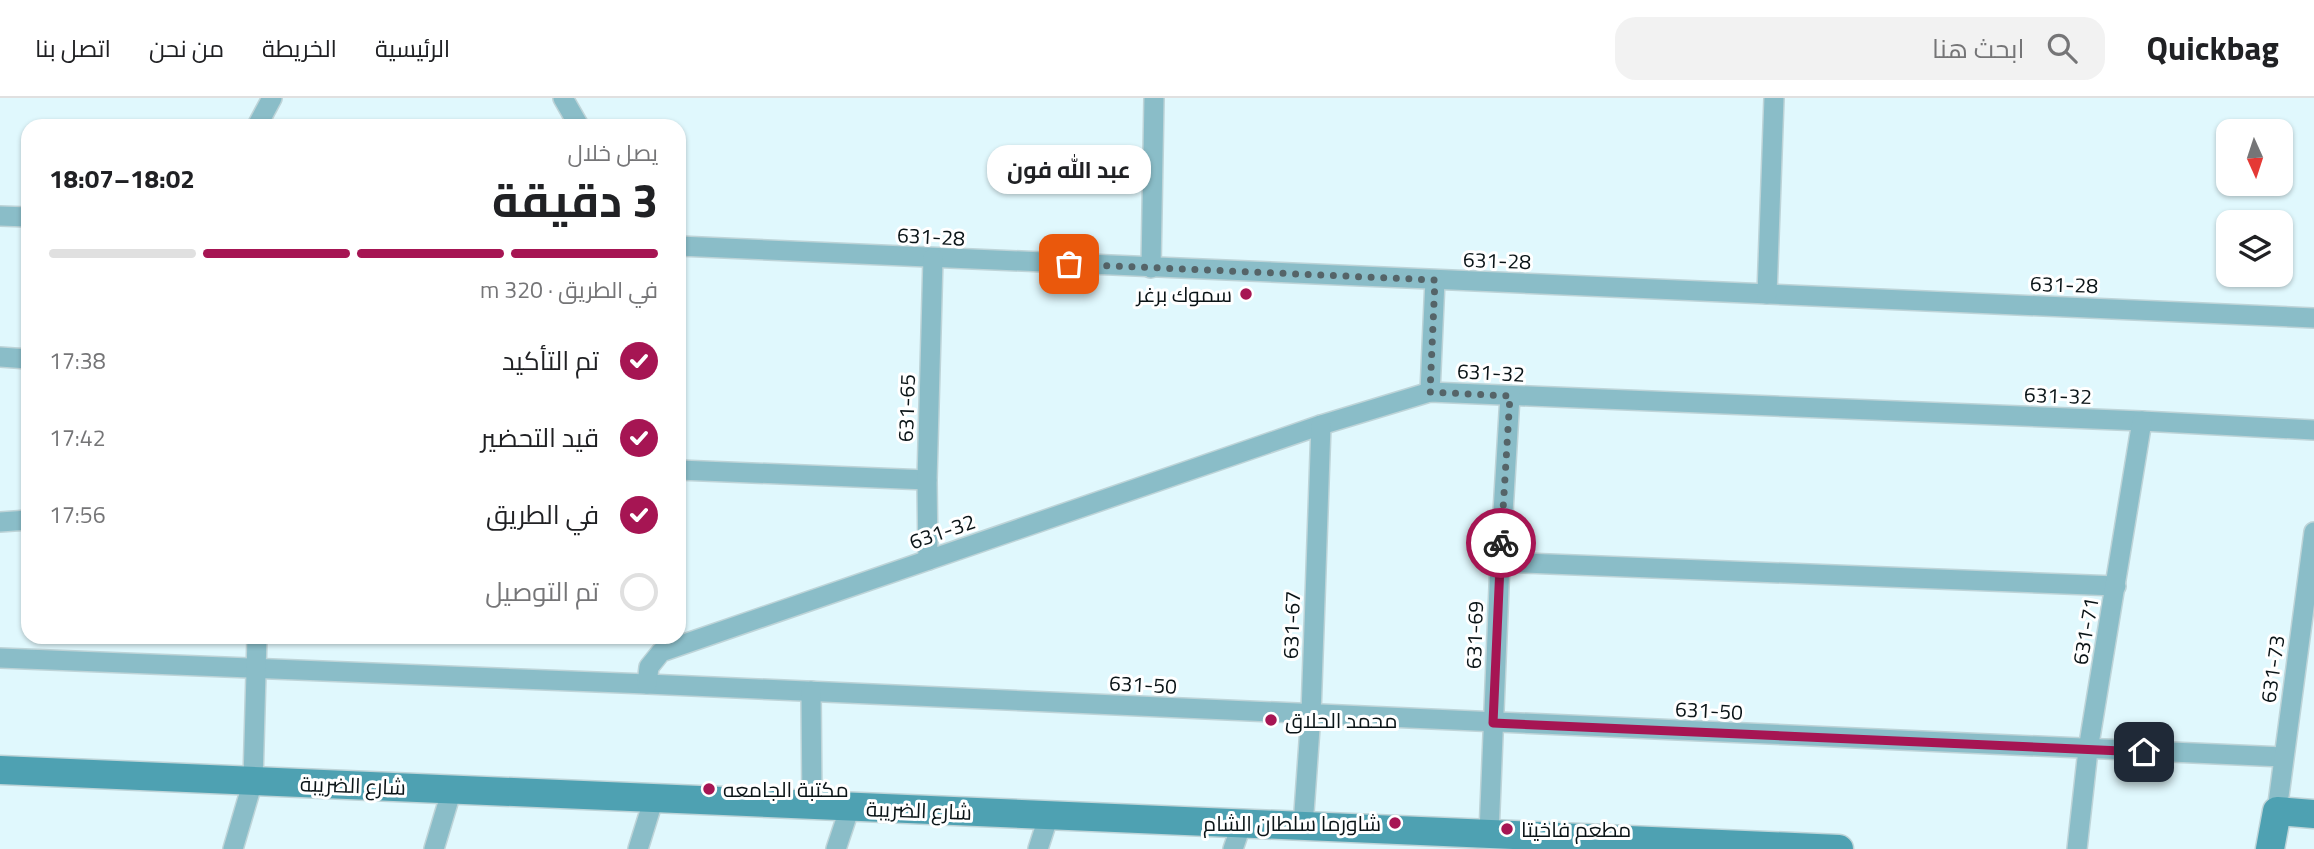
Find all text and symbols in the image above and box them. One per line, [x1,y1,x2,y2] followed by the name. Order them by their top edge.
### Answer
[1615,17,2105,80] search box
[2147,23,2279,73] text: Quickbag
[1932,29,2025,68] text: ابحث هنا
[2043,29,2081,67] icon: search
[35,30,111,66] text: اتصل بنا
[149,30,224,66] text: من نحن
[262,30,337,66] text: الخريطة
[375,30,450,66] text: الرئيسية
[2216,119,2292,196] north arrow
[2216,119,2293,287] map controls
[568,135,658,170] text: يصل خلال
[987,145,1151,194] callout: عبد الله فون
[1007,152,1131,187] text: عبد الله فون
[49,159,195,198] text: 18:02–18:07
[492,165,658,235] text: 3 دقيقة
[2216,210,2293,287] button: layers
[896,218,966,254] street label: 631-28
[1039,234,1099,294] pin
[1462,243,1532,277] street label: 631-28
[1050,245,1088,283] icon: bag
[2029,267,2099,301] street label: 631-28
[480,272,658,307] text: في الطريق · 320 m
[1136,278,1232,310] place label: سموك برغر
[1238,286,1254,302] marker: سموك برغر
[502,341,599,380] text: تم التأكيد
[620,342,658,380] icon: check
[49,343,106,378] text: 17:38
[1456,354,1526,390] street label: 631-32
[889,373,923,443] street label: 631-65
[2023,378,2093,412] street label: 631-32
[481,418,599,457] text: قيد التحضير
[620,419,658,457] icon: check
[49,420,106,455] text: 17:42
[486,495,599,534] text: في الطريق
[620,496,658,534] icon: check
[49,497,106,532] text: 17:56
[905,505,979,557] street label: 631-32
[1466,508,1536,578] courier
[1482,524,1520,562] icon: bike
[485,572,599,611] text: تم التوصيل
[1274,590,1308,660] street label: 631-67
[2063,595,2107,667] street label: 631-71
[1457,600,1491,670] street label: 631-69
[2251,633,2293,705] street label: 631-73
[1108,666,1178,702] street label: 631-50
[1674,692,1744,728] street label: 631-50
[1285,704,1397,736] place label: محمد الحلاق
[1263,712,1279,728] marker: محمد الحلاق
[2114,722,2174,782] pin
[2125,733,2163,771] icon: home
[300,767,406,803] street label: شارع الضريبة
[723,773,849,805] place label: مكتبة الجامعه
[701,781,717,797] marker: مكتبة الجامعه
[866,792,972,828] street label: شارع الضريبة
[1203,807,1381,839] place label: شاورما سلطان الشام
[1521,813,1631,845] place label: مطعم فاخيتا
[1387,815,1403,831] marker: شاورما سلطان الشام
[1499,821,1515,837] marker: مطعم فاخيتا

